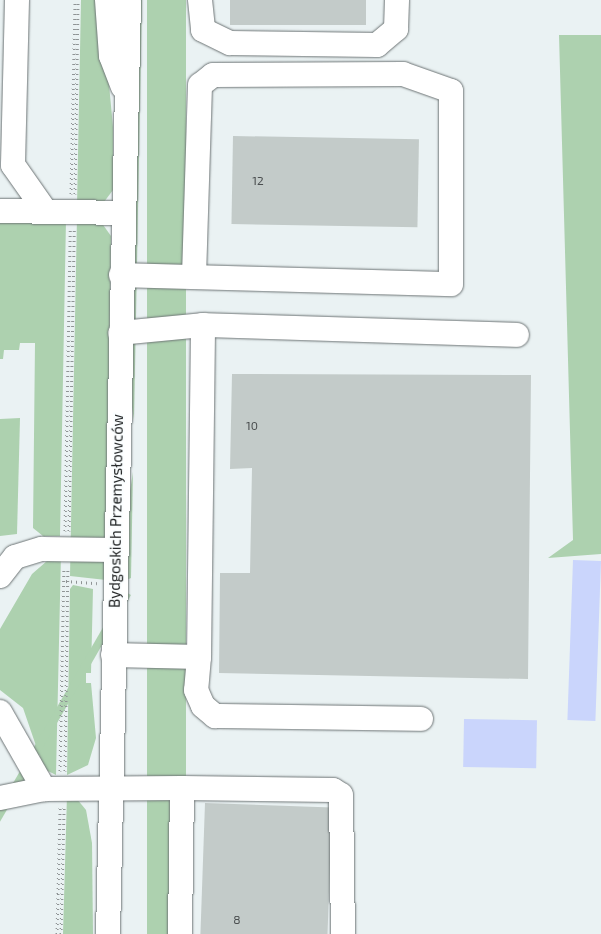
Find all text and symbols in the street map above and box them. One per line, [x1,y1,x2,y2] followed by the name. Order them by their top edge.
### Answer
[252,174,264,188] house number: 12
[105,414,127,608] street label: Bydgoskich Przemysłowców
[246,419,258,433] house number: 10
[233,913,241,927] house number: 8

